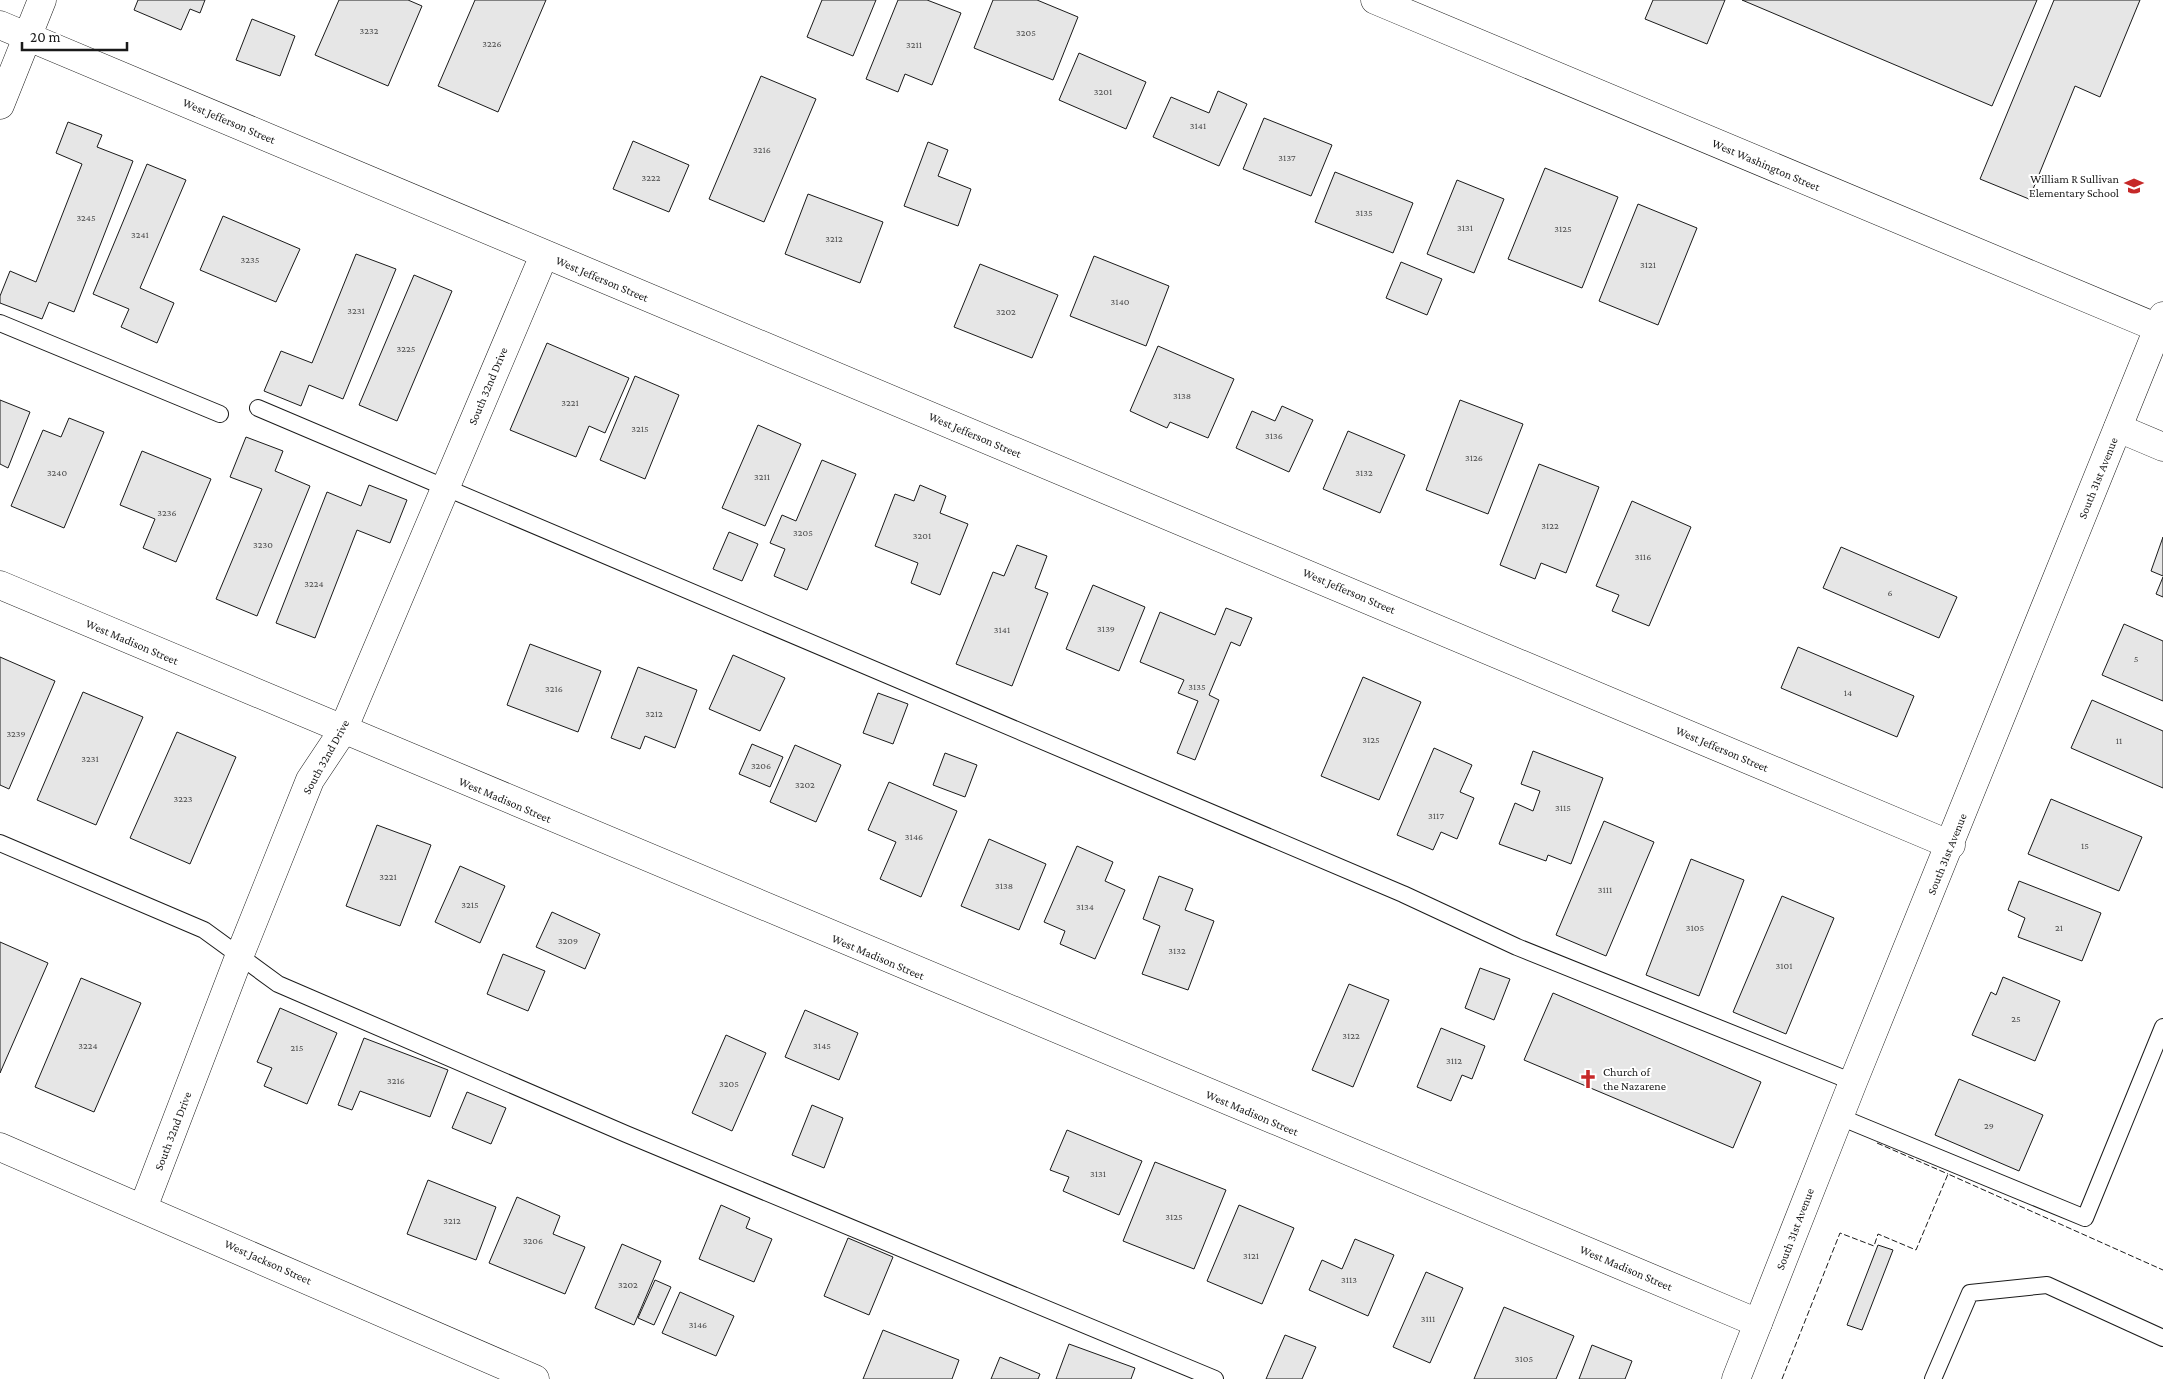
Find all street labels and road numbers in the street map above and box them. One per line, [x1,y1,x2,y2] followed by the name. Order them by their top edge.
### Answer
[180,95,278,147] street label: West Jefferson Street
[1710,136,1823,194] street label: West Washington Street
[553,253,651,305] street label: West Jefferson Street
[465,345,511,427] street label: South 32nd Drive
[926,409,1024,461] street label: West Jefferson Street
[2075,435,2121,521] street label: South 31st Avenue
[1300,565,1398,617] street label: West Jefferson Street
[84,616,181,668] street label: West Madison Street
[300,717,352,797] street label: South 32nd Drive
[1673,723,1771,775] street label: West Jefferson Street
[457,774,554,826] street label: West Madison Street
[1924,811,1970,897] street label: South 31st Avenue
[830,931,927,983] street label: West Madison Street
[1204,1087,1301,1139] street label: West Madison Street
[152,1090,194,1172] street label: South 32nd Drive
[1773,1186,1817,1272] street label: South 31st Avenue
[222,1237,315,1288] street label: West Jackson Street
[1578,1242,1675,1294] street label: West Madison Street

